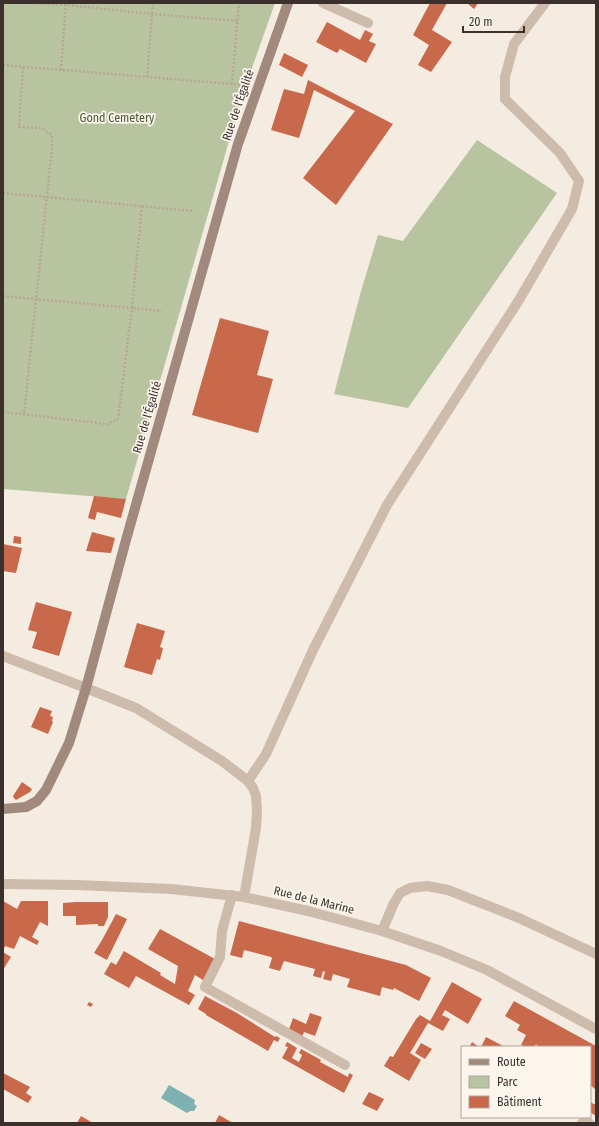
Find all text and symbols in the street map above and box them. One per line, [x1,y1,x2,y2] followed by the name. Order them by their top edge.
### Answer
[463,8,524,34] scale bar
[469,15,493,29] text: 20 m
[218,67,257,143] street label: Rue de l'Égalité
[80,111,155,125] park label: Gond Cemetery
[129,379,164,455] street label: Rue de l'Égalité
[272,883,356,917] street label: Rue de la Marine
[461,1046,591,1118] legend
[497,1055,526,1069] text: Route
[497,1075,518,1089] text: Parc
[497,1095,542,1109] text: Bâtiment

